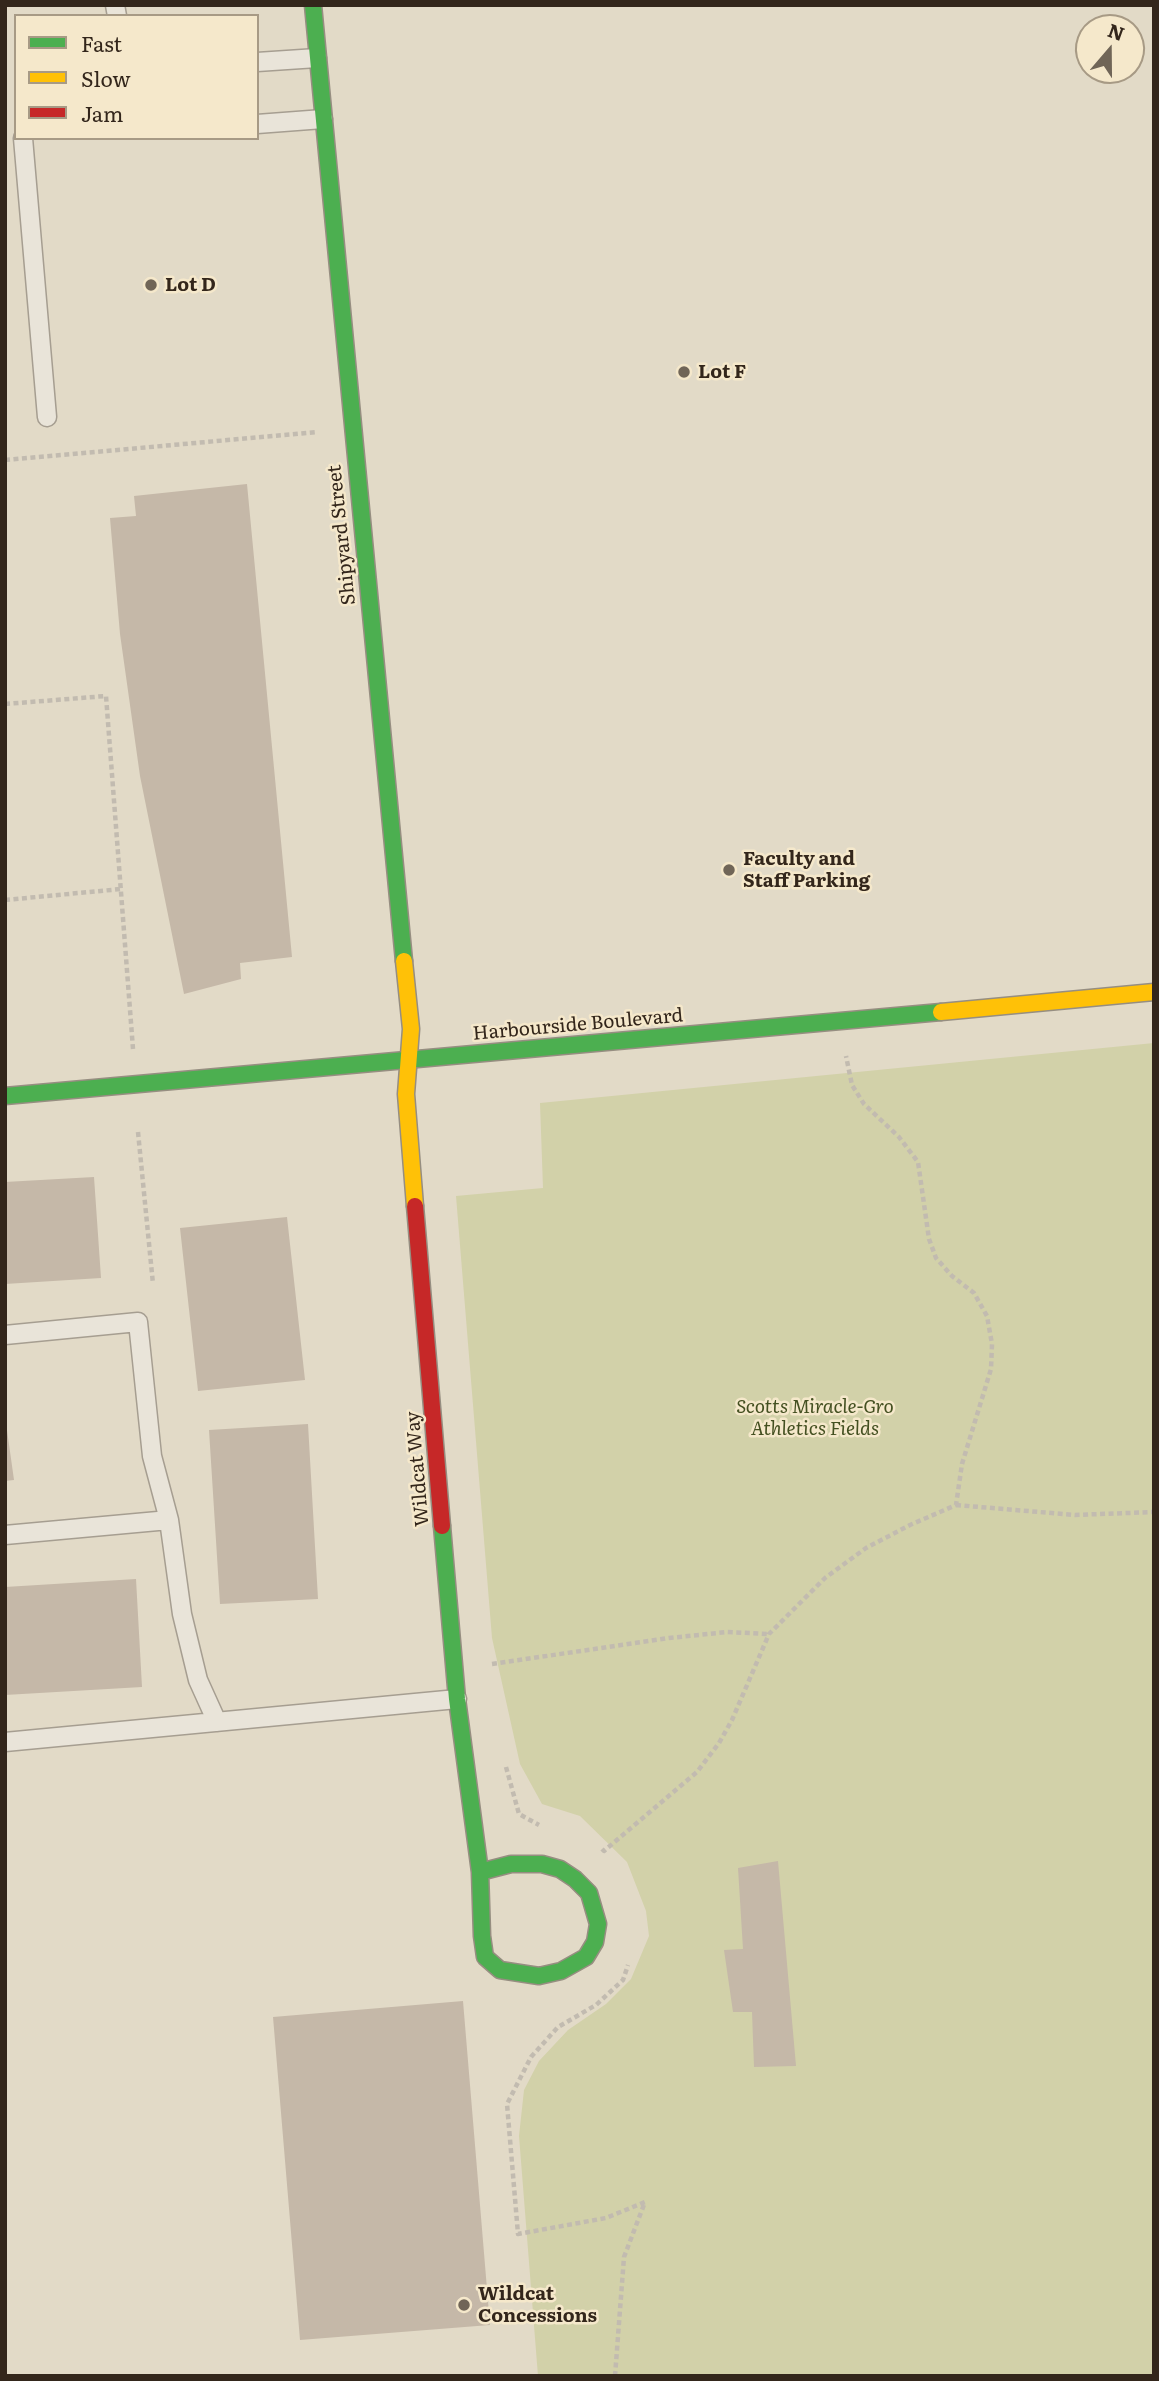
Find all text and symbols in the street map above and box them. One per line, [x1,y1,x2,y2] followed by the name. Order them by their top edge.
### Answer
[14,14,259,140] legend
[1075,14,1145,84] north arrow
[1104,15,1129,47] text: N
[81,27,122,58] text: Fast
[81,62,131,93] text: Slow
[81,97,123,128] text: Jam
[165,274,216,296] place label: Lot D
[143,277,159,293] marker: Lot D
[698,361,746,383] place label: Lot F
[676,364,692,380] marker: Lot F
[323,464,361,606] street label: Shipyard Street
[743,848,870,892] place label: Faculty and Staff Parking
[721,862,737,878] marker: Faculty and Staff Parking
[472,1004,684,1046] street label: Harbourside Boulevard
[736,1396,894,1440] park label: Scotts Miracle-Gro Athletics Fields
[402,1410,434,1528] street label: Wildcat Way
[478,2283,597,2327] place label: Wildcat Concessions
[456,2297,472,2313] marker: Wildcat Concessions

